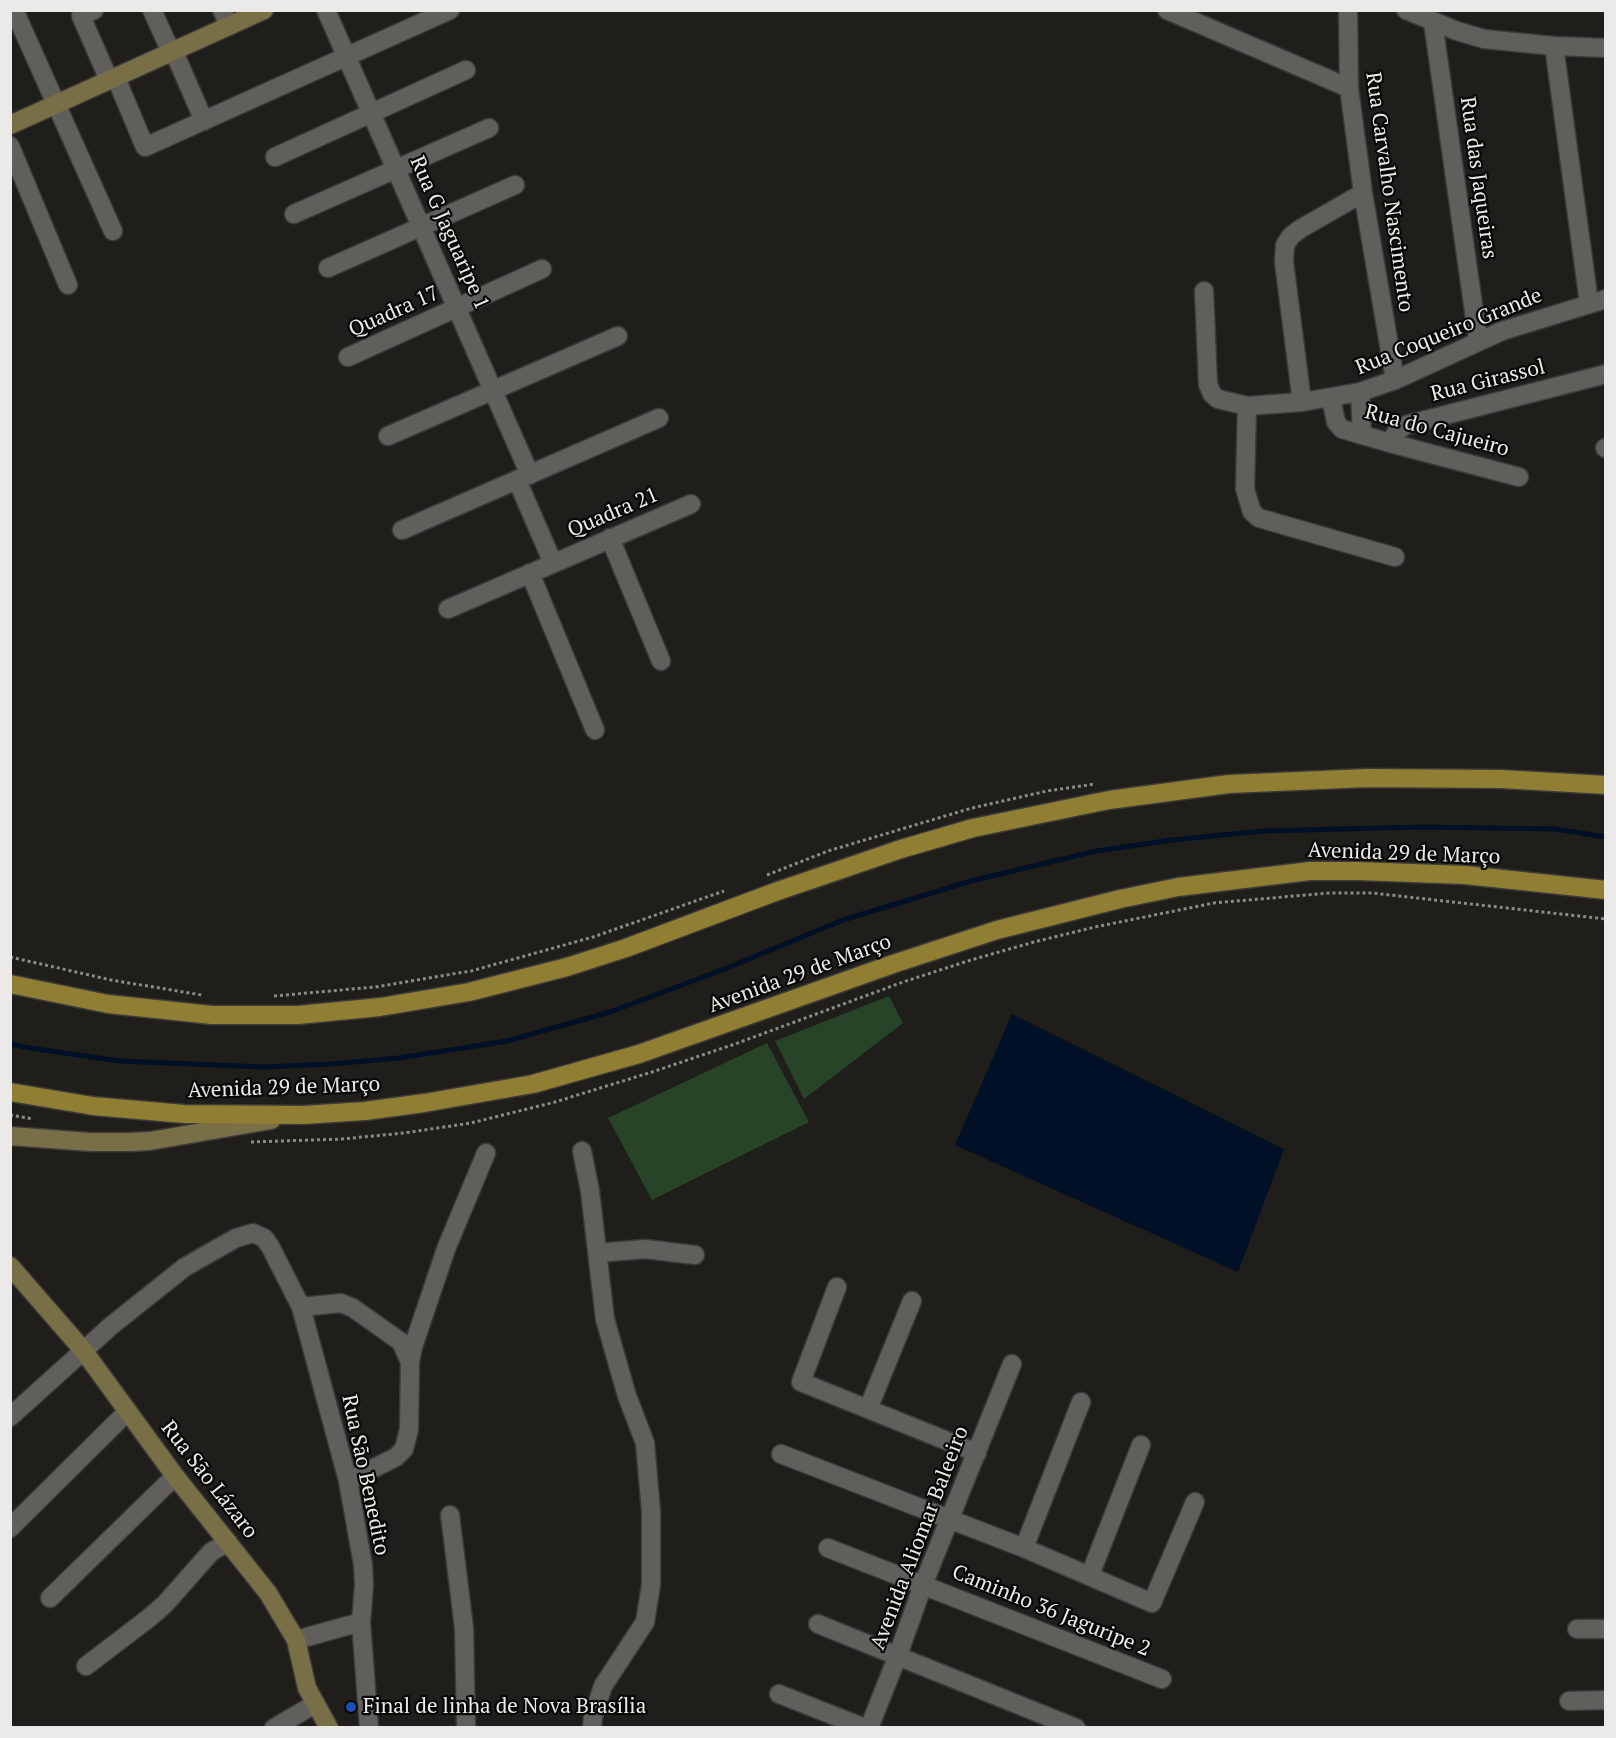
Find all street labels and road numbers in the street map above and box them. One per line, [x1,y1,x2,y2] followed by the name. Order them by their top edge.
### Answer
[1360,70,1418,314] street label: Rua Carvalho Nascimento
[1454,95,1502,261] street label: Rua das Jaqueiras
[404,152,494,314] street label: Rua G Jaguaripe 1
[345,281,443,343] street label: Quadra 17
[1352,283,1546,381] street label: Rua Coqueiro Grande
[1428,355,1548,407] street label: Rua Girassol
[1362,400,1512,462] street label: Rua do Cajueiro
[564,483,662,543] street label: Quadra 21
[1307,838,1501,870] street label: Avenida 29 de Março
[705,929,895,1019] street label: Avenida 29 de Março
[187,1072,381,1104] street label: Avenida 29 de Março
[336,1392,394,1558] street label: Rua São Benedito
[155,1416,263,1544] street label: Rua São Lázaro
[866,1423,974,1653] street label: Avenida Aliomar Baleeiro
[948,1560,1154,1662] street label: Caminho 36 Jaguripe 2

